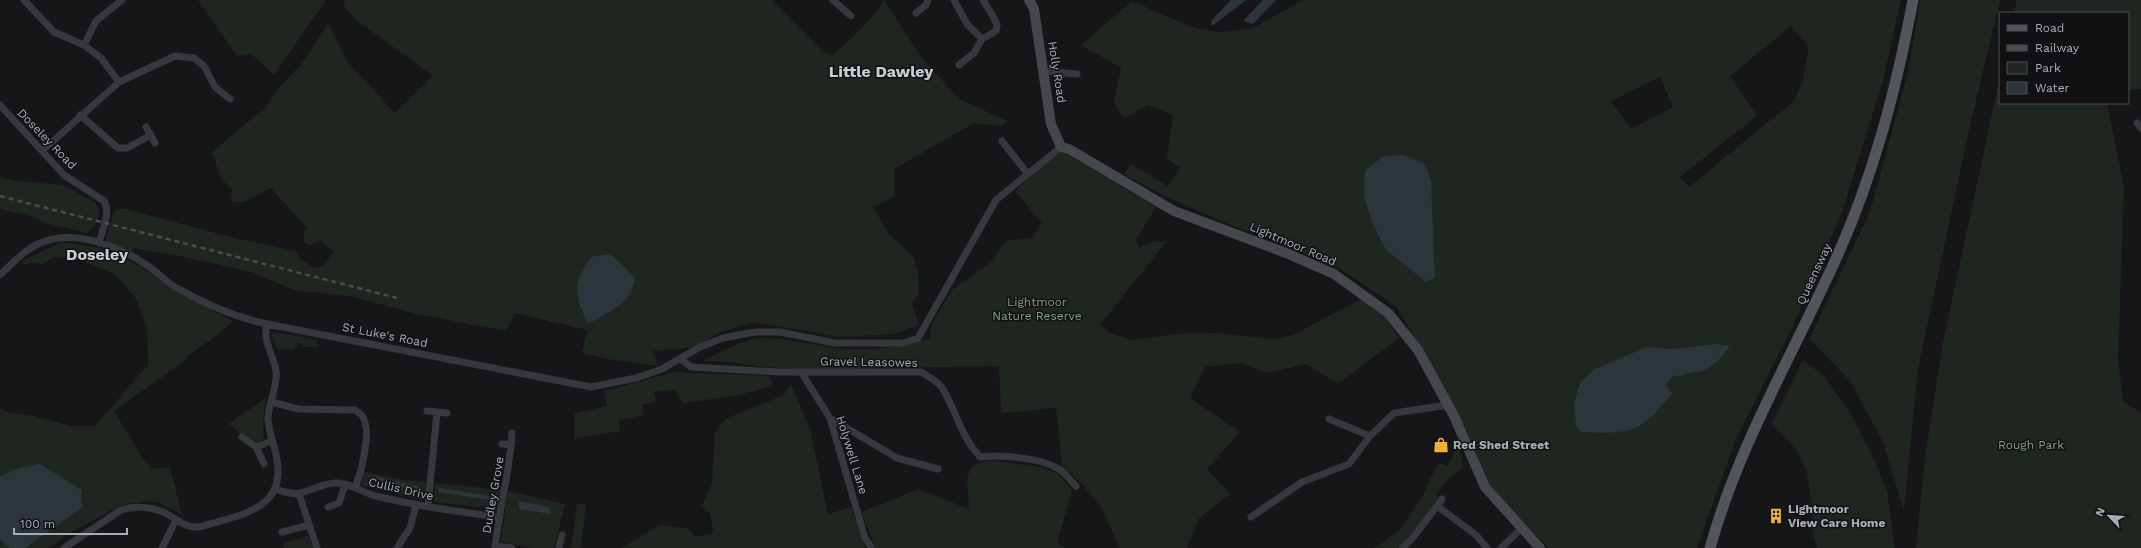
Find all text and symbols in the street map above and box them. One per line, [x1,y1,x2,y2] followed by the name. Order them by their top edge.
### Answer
[1999,12,2129,104] legend
[2035,21,2064,35] text: Road
[1045,40,1069,104] street label: Holly Road
[2035,41,2080,55] text: Railway
[2035,61,2061,75] text: Park
[829,62,934,81] district label: Little Dawley
[2035,81,2070,95] text: Water
[15,106,79,172] street label: Doseley Road
[1247,219,1339,269] street label: Lightmoor Road
[1794,240,1835,307] street label: Queensway
[66,245,129,264] district label: Doseley
[992,295,1082,323] park label: Lightmoor Nature Reserve
[341,320,429,350] street label: St Luke's Road
[820,354,918,370] street label: Gravel Leasowes
[833,414,871,496] street label: Holywell Lane
[1432,436,1450,454] shop icon: Red Shed Street
[1453,438,1550,452] place label: Red Shed Street
[1998,438,2064,452] park label: Rough Park
[479,455,507,534] street label: Dudley Grove
[367,475,435,503] street label: Cullis Drive
[2089,496,2129,536] north arrow
[1788,502,1885,530] place label: Lightmoor View Care Home
[2093,506,2108,518] text: N
[1767,507,1785,525] building icon: Lightmoor View Care Home
[14,510,127,536] scale bar
[20,517,55,531] text: 100 m

